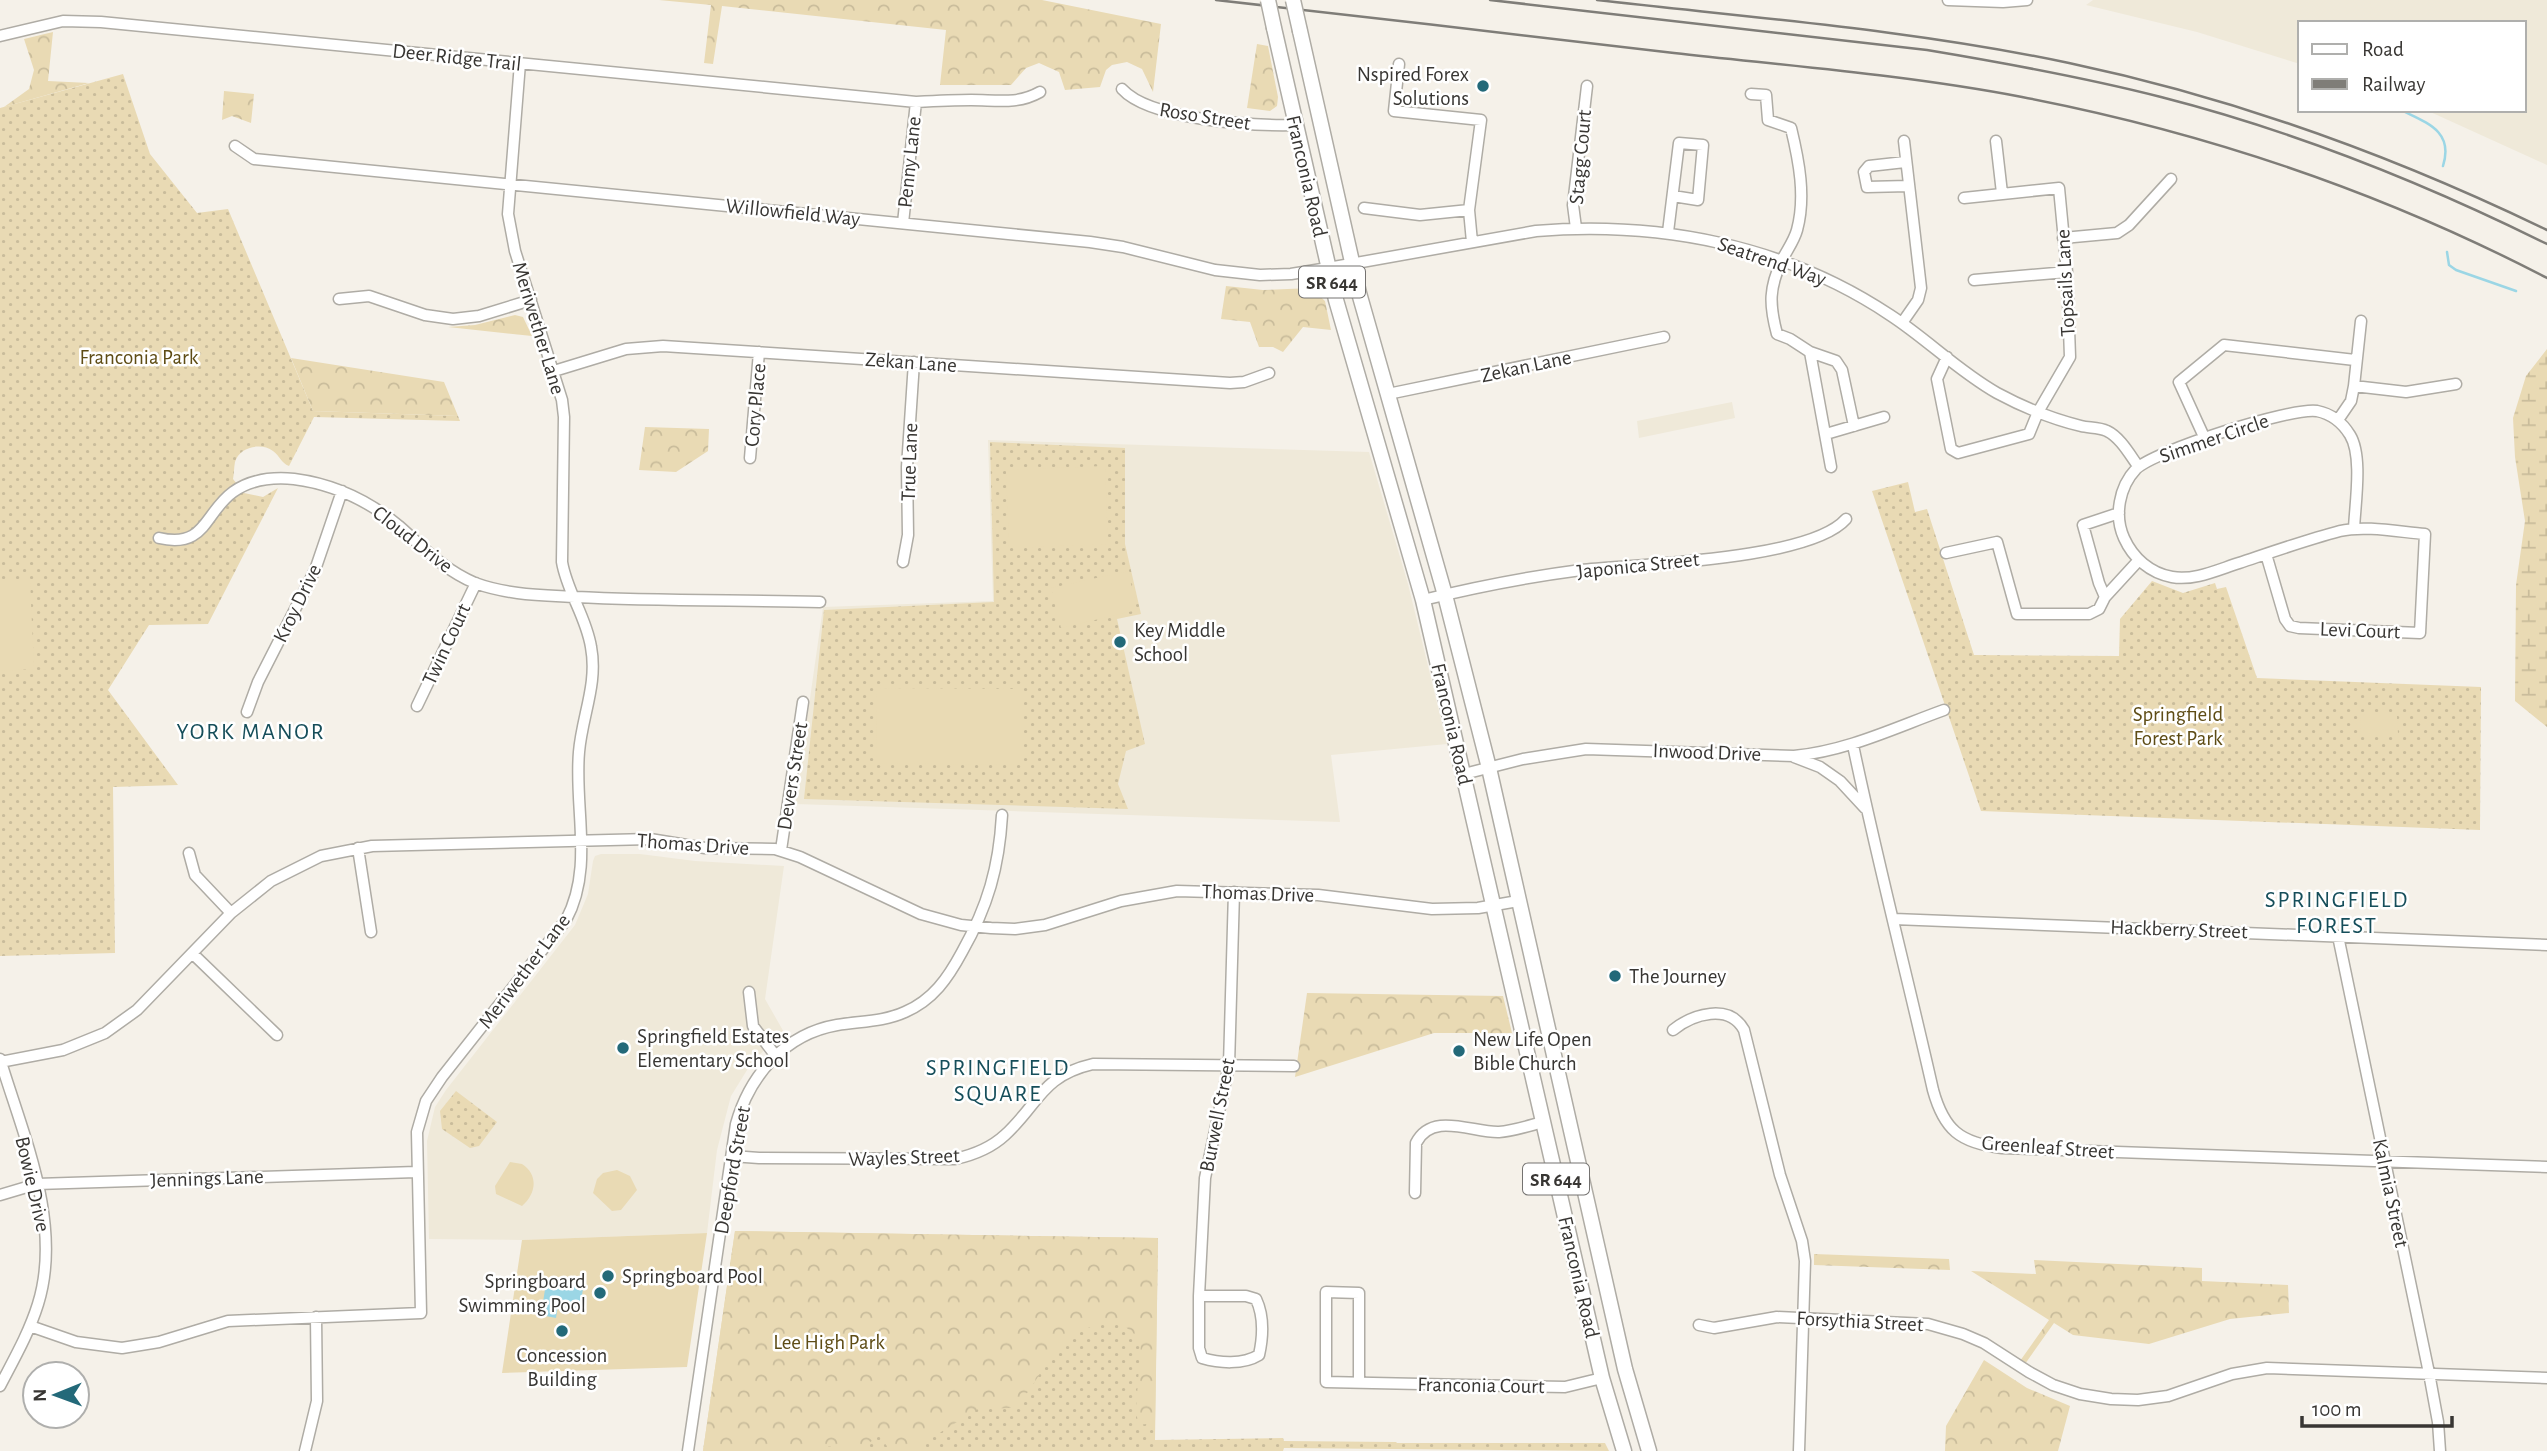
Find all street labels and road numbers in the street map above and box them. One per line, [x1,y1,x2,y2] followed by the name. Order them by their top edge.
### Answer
[391,40,523,75] street label: Deer Ridge Trail
[1158,99,1252,134] street label: Roso Street
[1566,109,1595,205] street label: Stagg Court
[1282,113,1331,239] street label: Franconia Road
[894,115,925,209] street label: Penny Lane
[725,195,861,230] street label: Willowfield Way
[2052,229,2079,337] street label: Topsails Lane
[1715,233,1829,290] street label: Seatrend Way
[508,259,569,397] street label: Meriwether Lane
[1299,266,1365,298] road number: SR 644
[1479,347,1573,386] street label: Zekan Lane
[864,349,958,376] street label: Zekan Lane
[741,362,770,448] street label: Cory Place
[2157,410,2271,467] street label: Simmer Circle
[898,423,921,502] street label: True Lane
[369,502,457,577] street label: Cloud Drive
[1576,549,1701,582] street label: Japonica Street
[270,561,325,646] street label: Kroy Drive
[419,600,475,688] street label: Twin Court
[2319,619,2401,642] street label: Levi Court
[1427,661,1476,787] street label: Franconia Road
[774,720,811,832] street label: Devers Street
[1652,740,1762,765] street label: Inwood Drive
[636,830,750,859] street label: Thomas Drive
[1201,881,1315,906] street label: Thomas Drive
[475,910,574,1033] street label: Meriwether Lane
[2110,917,2248,942] street label: Hackberry Street
[1196,1056,1239,1174] street label: Burwell Street
[711,1104,754,1236] street label: Deepford Street
[1981,1132,2115,1163] street label: Greenleaf Street
[11,1134,54,1234] street label: Bowie Drive
[2369,1137,2412,1250] street label: Kalmia Street
[848,1145,960,1170] street label: Wayles Street
[1523,1163,1589,1194] road number: SR 644
[150,1166,264,1191] street label: Jennings Lane
[1554,1214,1603,1340] street label: Franconia Road
[1796,1308,1924,1335] street label: Forsythia Street
[1417,1374,1545,1397] street label: Franconia Court

